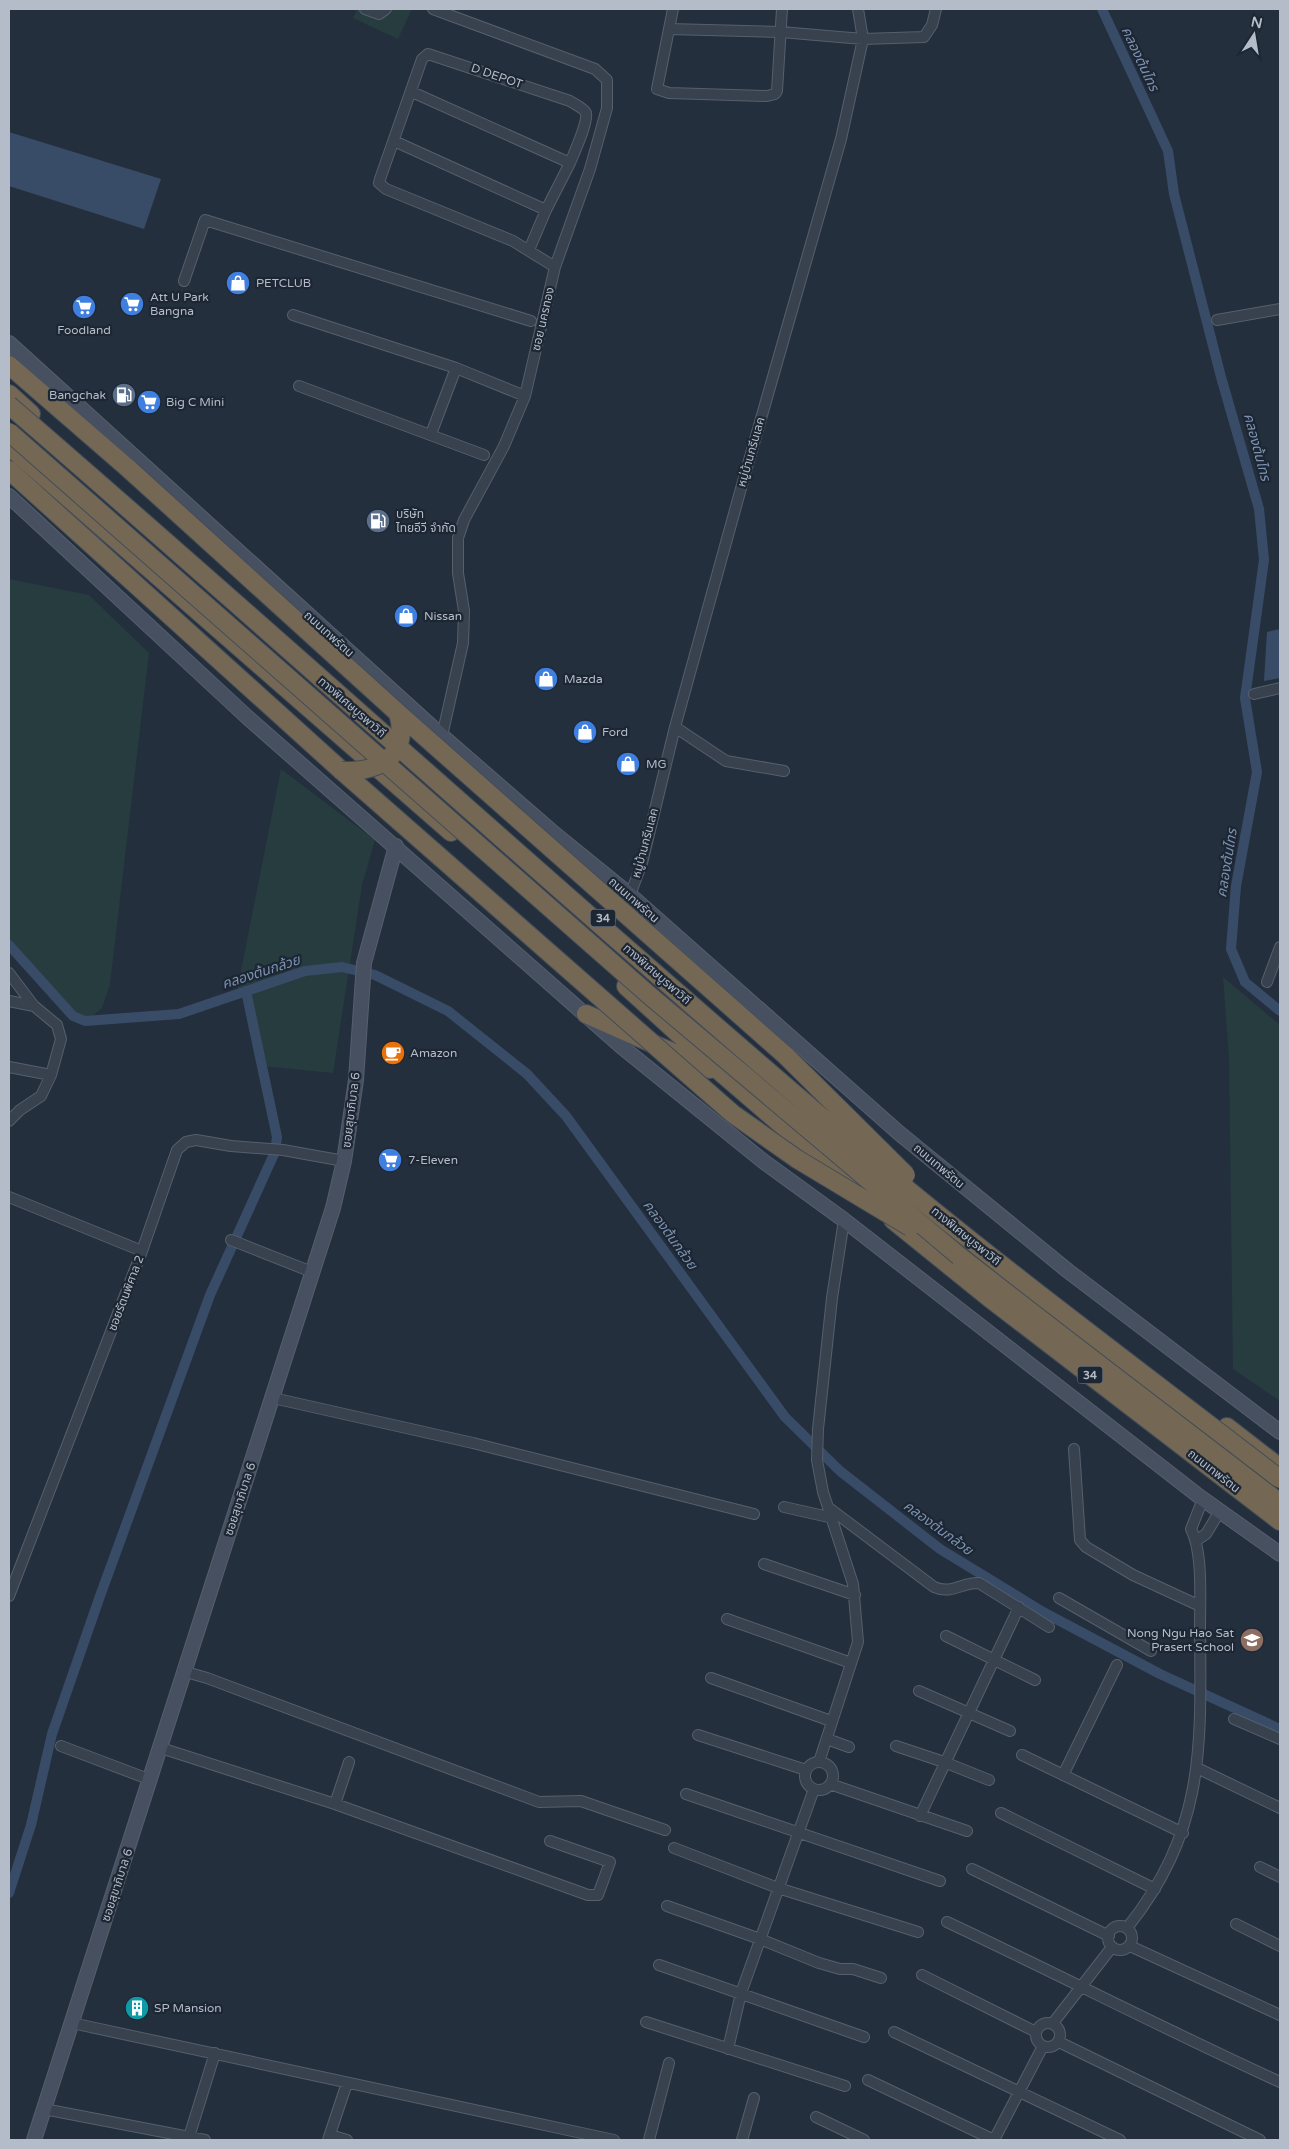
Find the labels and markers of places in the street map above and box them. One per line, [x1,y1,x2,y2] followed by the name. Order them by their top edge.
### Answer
[225,270,251,296] shop icon: PETCLUB
[256,276,311,290] place label: PETCLUB
[150,290,209,318] place label: Att U Park Bangna
[119,291,145,317] supermarket icon: Att U Park Bangna
[71,294,97,320] supermarket icon: Foodland
[57,323,111,337] place label: Foodland
[111,382,137,408] fuel station icon: Bangchak
[49,388,106,402] place label: Bangchak
[136,389,162,415] supermarket icon: Big C Mini
[166,395,224,409] place label: Big C Mini
[395,507,456,535] place label: บริษัท ไทยอีวี จำกัด
[365,508,391,534] fuel station icon: บริษัท ไทยอีวี จำกัด
[393,603,419,629] shop icon: Nissan
[424,609,462,623] place label: Nissan
[533,666,559,692] shop icon: Mazda
[564,672,603,686] place label: Mazda
[572,719,598,745] shop icon: Ford
[602,725,628,739] place label: Ford
[615,751,641,777] shop icon: MG
[646,757,667,771] place label: MG
[380,1040,406,1066] cafe icon: Amazon
[410,1046,457,1060] place label: Amazon
[377,1147,403,1173] supermarket icon: 7-Eleven
[408,1153,458,1167] place label: 7-Eleven
[1127,1626,1234,1654] place label: Nong Ngu Hao Sat Prasert School
[1239,1627,1265,1653] school or university icon: Nong Ngu Hao Sat Prasert School
[124,1995,150,2021] building icon: SP Mansion
[154,2001,222,2015] place label: SP Mansion

